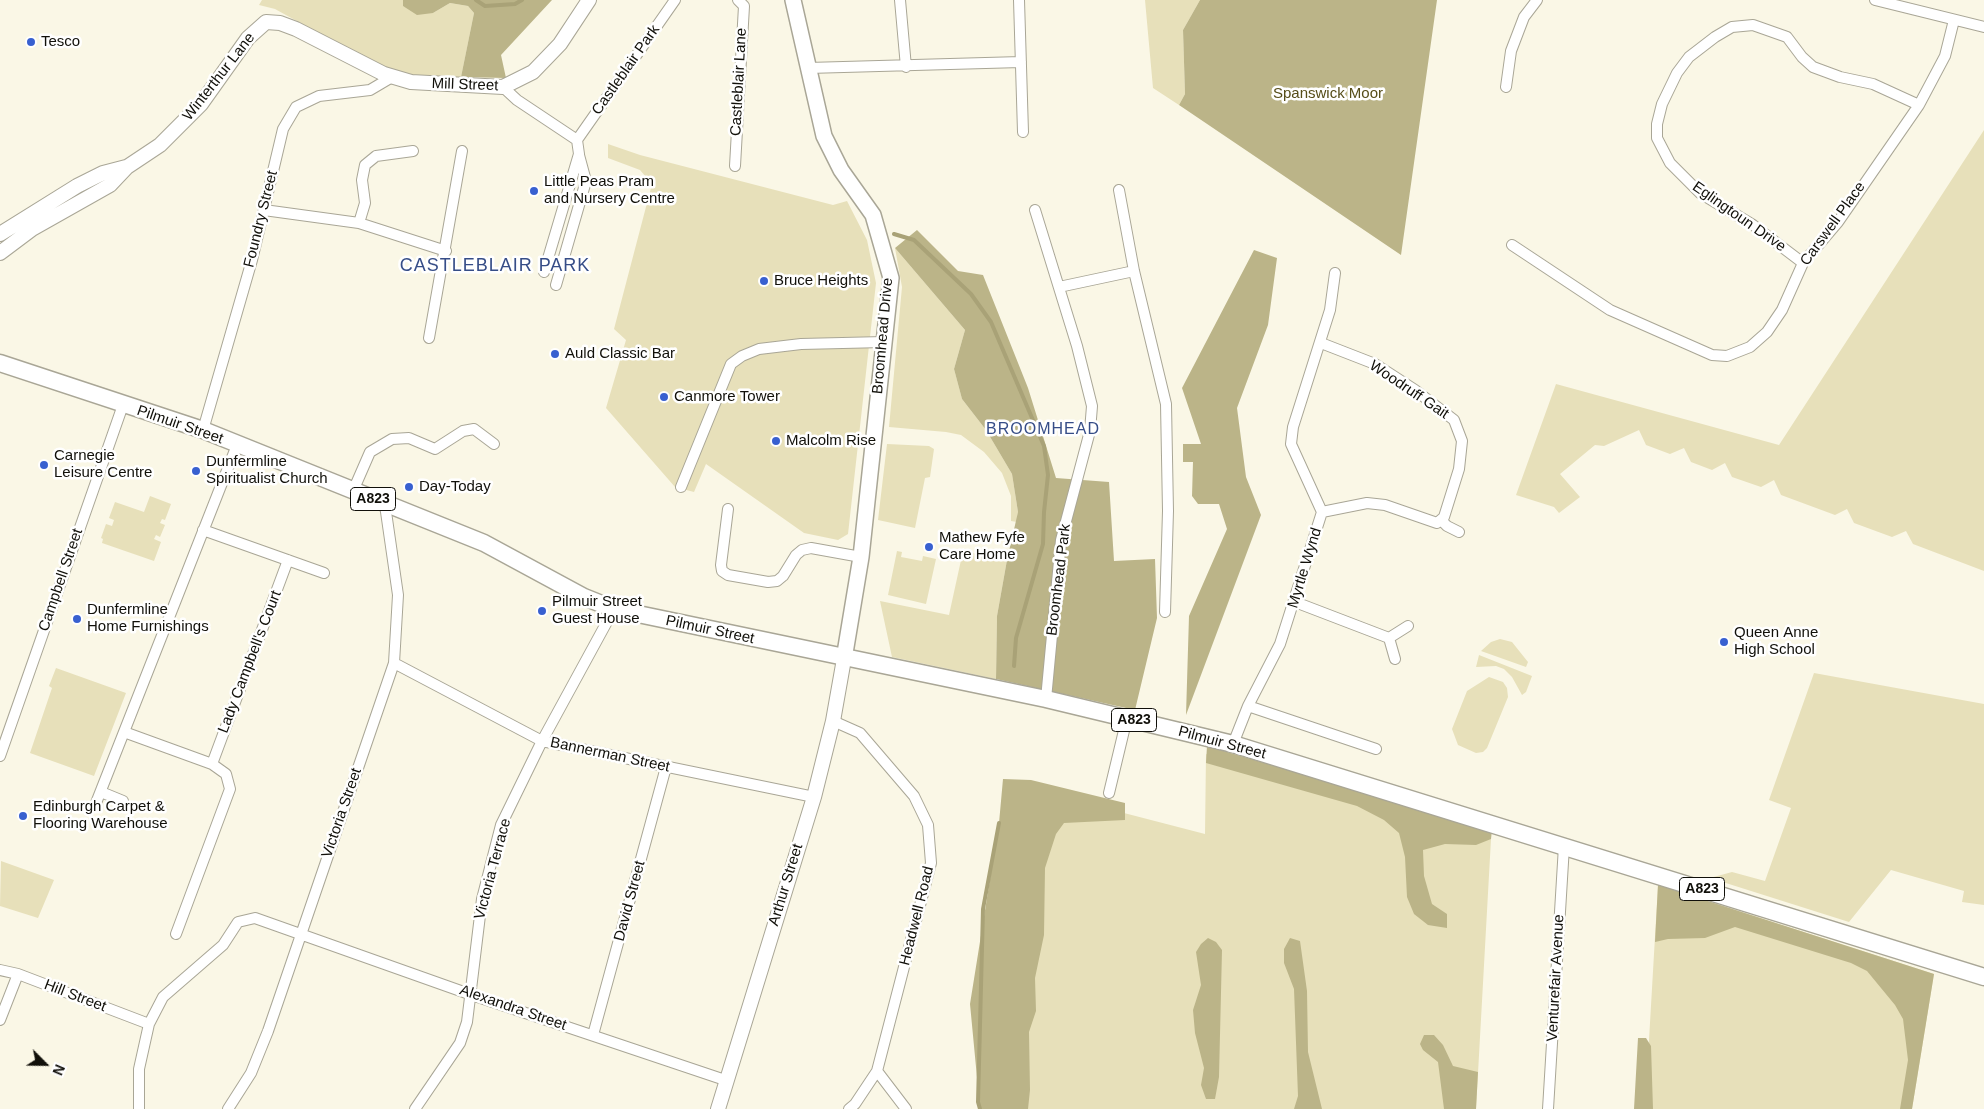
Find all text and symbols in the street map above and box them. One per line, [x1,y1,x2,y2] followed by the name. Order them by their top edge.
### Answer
[588,21,664,119] street label: Castleblair Park
[727,27,751,137] street label: Castleblair Lane
[179,29,259,125] street label: Winterthur Lane
[41,33,80,51] place label: Tesco
[25,36,37,48] marker: Tesco
[431,75,499,95] street label: Mill Street
[1273,85,1383,103] park label: Spanswick Moor
[240,169,282,269] street label: Foundry Street
[544,173,675,208] place label: Little Peas Pram and Nursery Centre
[1689,178,1789,256] street label: Eglingtoun Drive
[1797,179,1869,269] street label: Carswell Place
[528,185,540,197] marker: Little Peas Pram and Nursery Centre
[398,255,592,277] district label: CASTLEBLAIR PARK
[774,272,868,290] place label: Bruce Heights
[758,275,770,287] marker: Bruce Heights
[869,277,897,395] street label: Broomhead Drive
[565,345,675,363] place label: Auld Classic Bar
[549,348,561,360] marker: Auld Classic Bar
[1366,357,1452,423] street label: Woodruff Gait
[674,388,780,406] place label: Canmore Tower
[658,391,670,403] marker: Canmore Tower
[135,402,225,448] street label: Pilmuir Street
[985,420,1101,440] district label: BROOMHEAD
[786,432,876,450] place label: Malcolm Rise
[770,435,782,447] marker: Malcolm Rise
[54,447,152,482] place label: Carnegie Leisure Centre
[206,453,328,488] place label: Dunfermline Spiritualist Church
[38,459,50,471] marker: Carnegie Leisure Centre
[190,465,202,477] marker: Dunfermline Spiritualist Church
[419,478,491,496] place label: Day-Today
[403,481,415,493] marker: Day-Today
[350,488,396,510] road number: A823
[1043,523,1075,637] street label: Broomhead Park
[35,526,87,634] street label: Campbell Street
[1284,526,1326,610] street label: Myrtle Wynd
[939,529,1025,564] place label: Mathew Fyfe Care Home
[923,541,935,553] marker: Mathew Fyfe Care Home
[214,588,286,736] street label: Lady Campbell's Court
[552,593,642,628] place label: Pilmuir Street Guest House
[87,601,209,636] place label: Dunfermline Home Furnishings
[536,605,548,617] marker: Pilmuir Street Guest House
[664,612,756,648] street label: Pilmuir Street
[71,613,83,625] marker: Dunfermline Home Furnishings
[1734,624,1818,659] place label: Queen Anne High School
[1718,636,1730,648] marker: Queen Anne High School
[1112,708,1156,732] road number: A823
[1176,723,1268,763] street label: Pilmuir Street
[549,734,671,776] street label: Bannerman Street
[318,766,366,860] street label: Victoria Street
[33,798,168,833] place label: Edinburgh Carpet & Flooring Warehouse
[17,810,29,822] marker: Edinburgh Carpet & Flooring Warehouse
[471,816,515,922] street label: Victoria Terrace
[765,842,807,928] street label: Arthur Street
[611,859,649,943] street label: David Street
[896,864,938,968] street label: Headwell Road
[1680,878,1724,901] road number: A823
[1544,914,1568,1042] street label: Venturefair Avenue
[41,976,109,1016] street label: Hill Street
[457,981,569,1035] street label: Alexandra Street
[20,1039,70,1089] north arrow
[49,1062,68,1078] text: N

